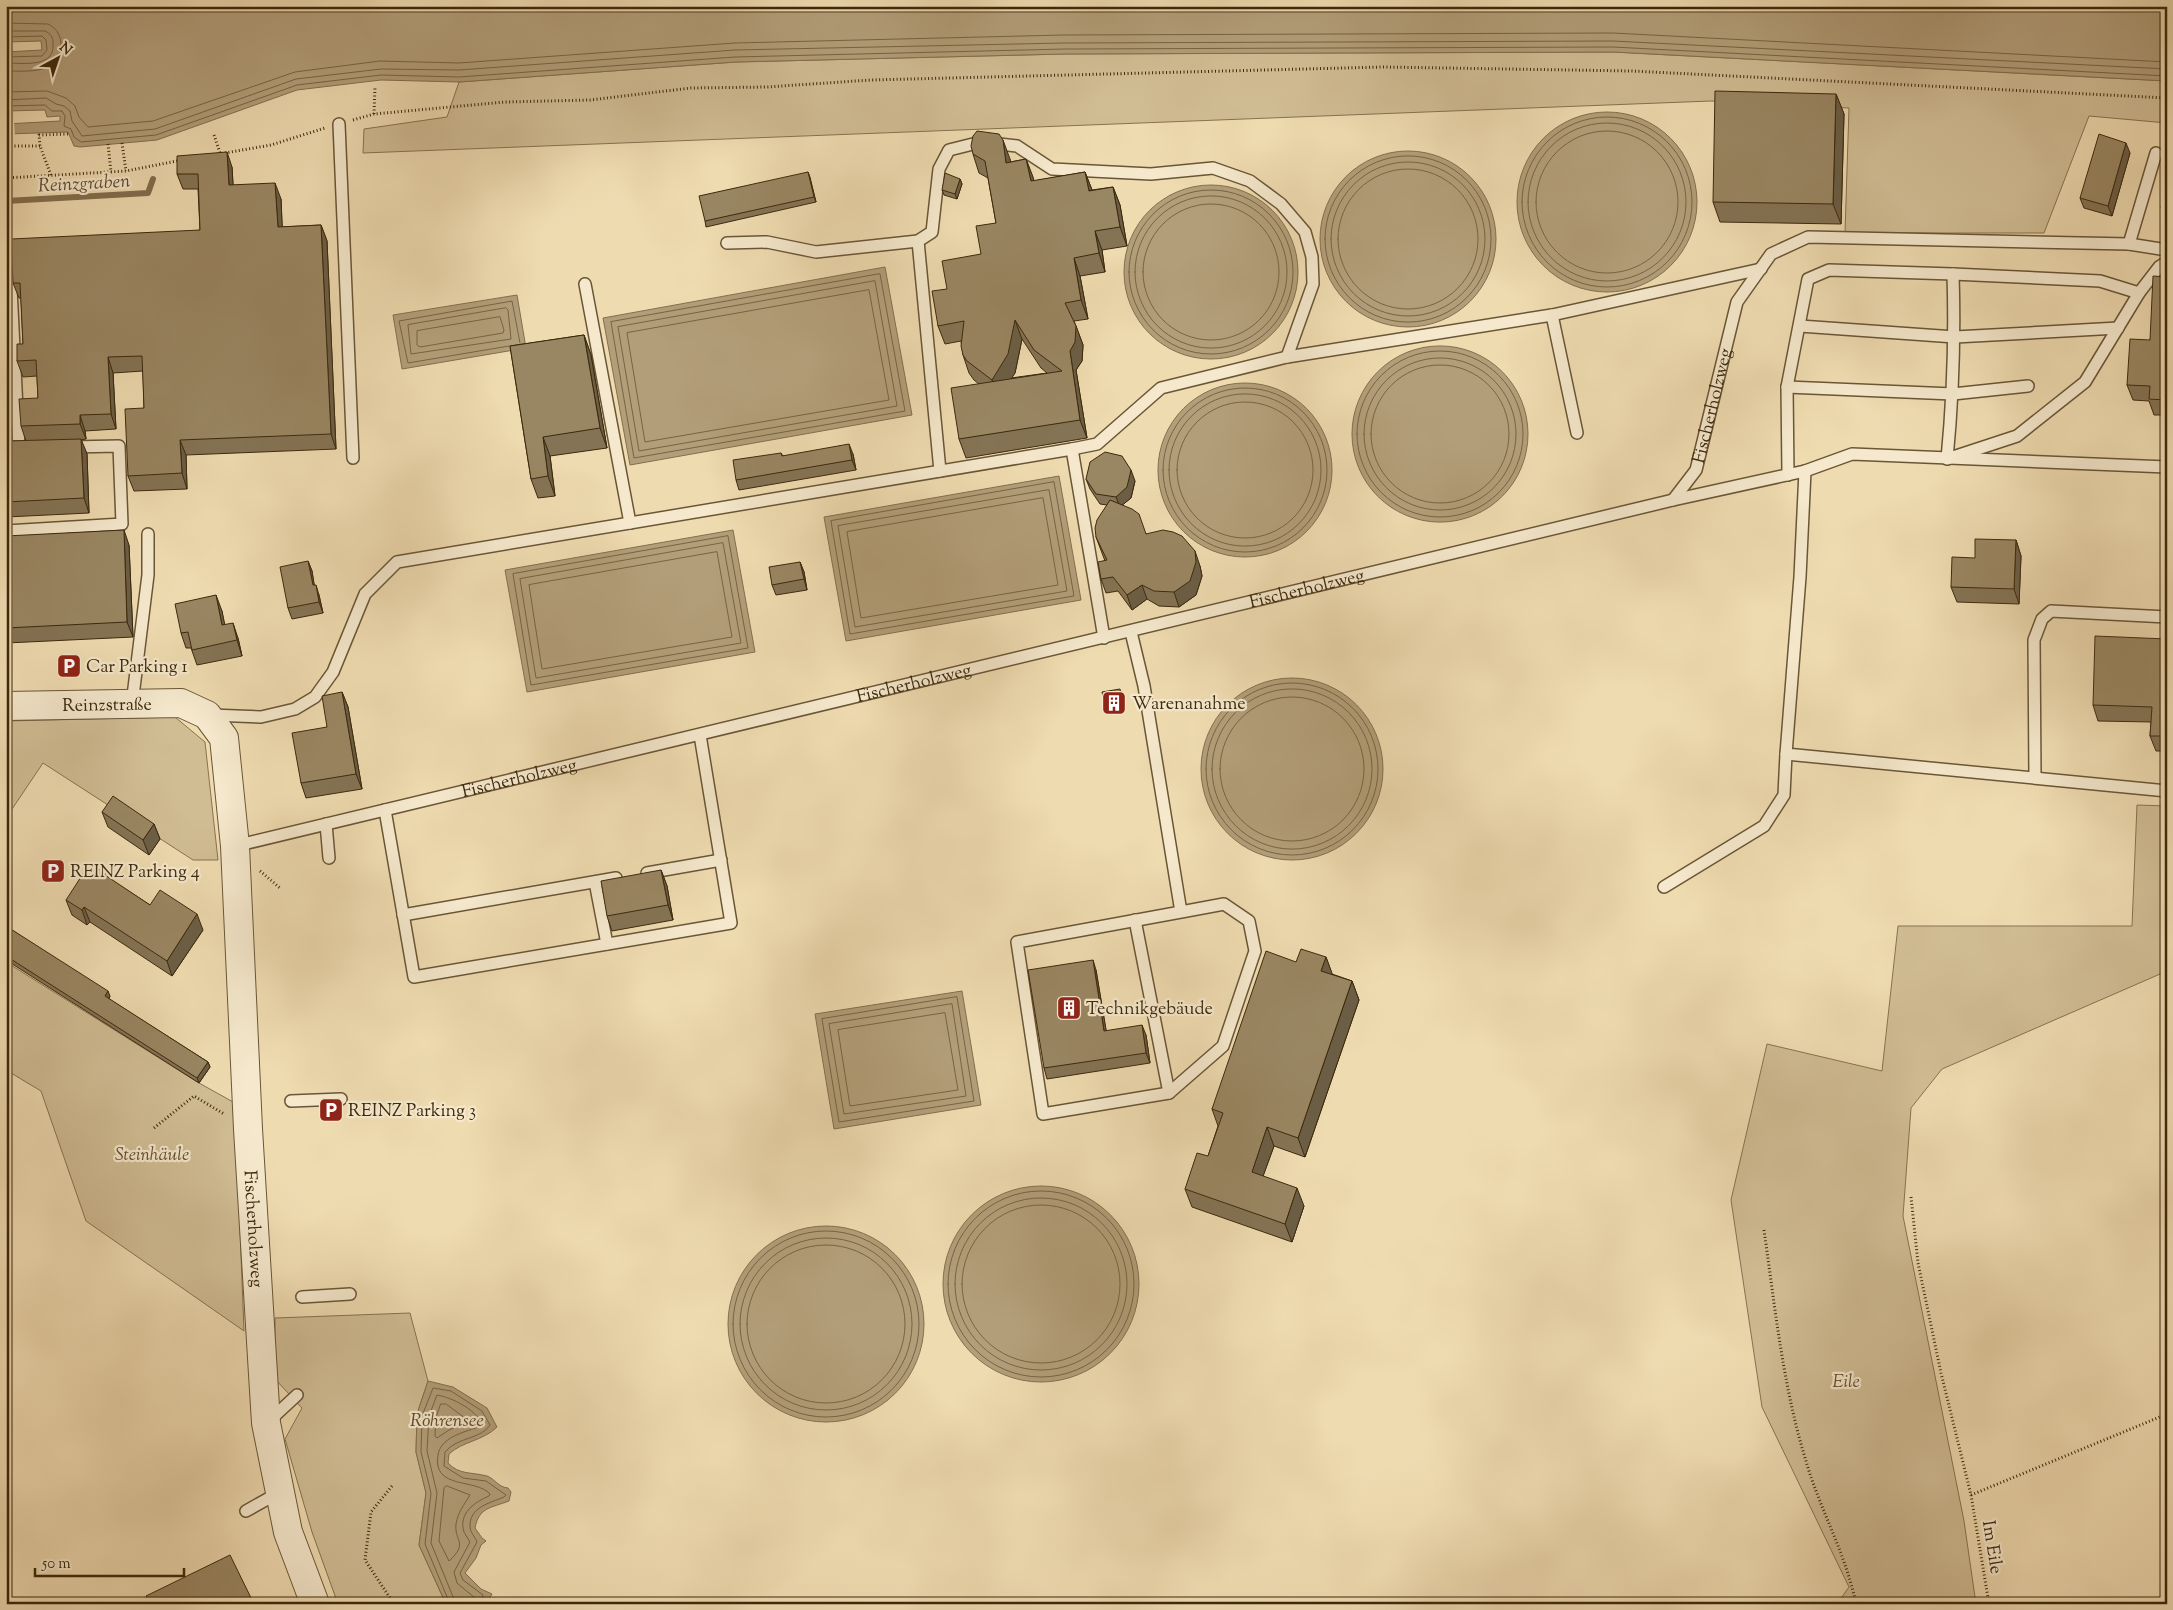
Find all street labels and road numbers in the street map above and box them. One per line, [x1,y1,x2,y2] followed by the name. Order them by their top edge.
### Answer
[1687,346,1740,466] street label: Fischerholzweg
[1247,564,1367,617] street label: Fischerholzweg
[854,658,974,711] street label: Fischerholzweg
[62,693,152,720] street label: Reinzstraße
[459,753,580,806] street label: Fischerholzweg
[236,1169,269,1288] street label: Fischerholzweg
[1974,1519,2008,1576] street label: Im Eile

